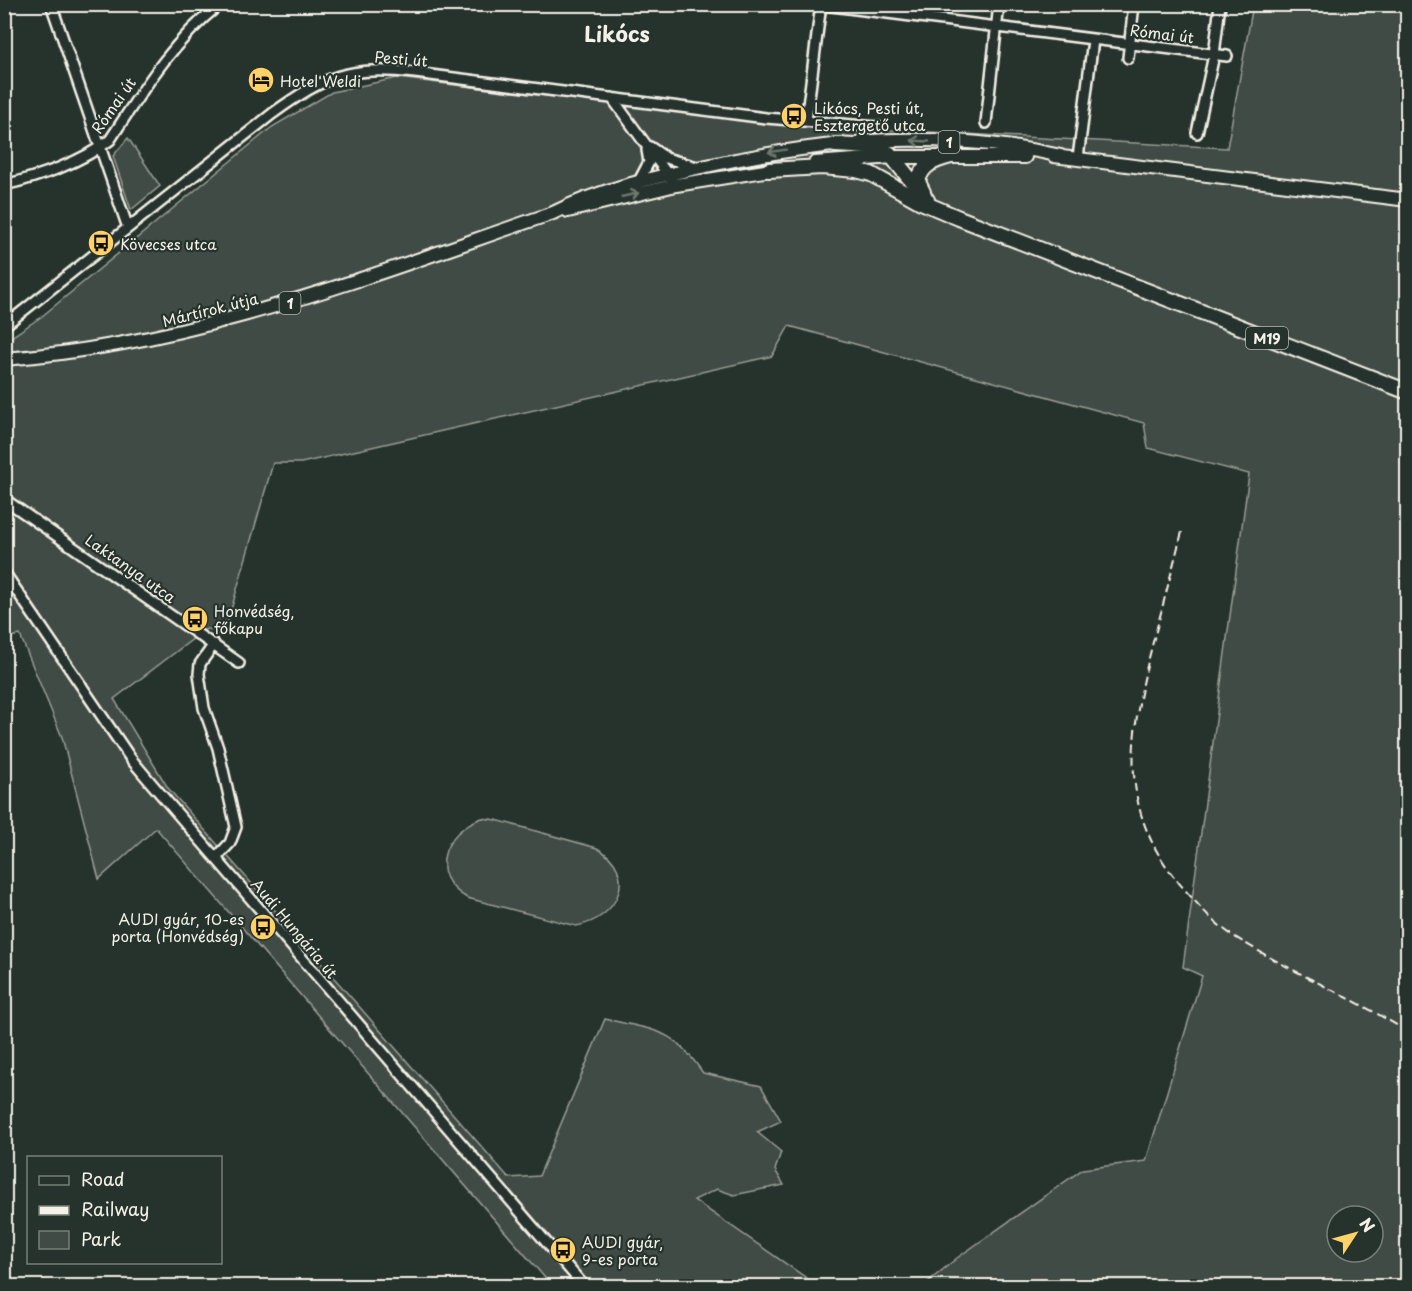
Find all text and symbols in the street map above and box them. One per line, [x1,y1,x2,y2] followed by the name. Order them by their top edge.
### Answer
[584,17,650,49] district label: Likócs
[1129,18,1195,48] street label: Római út
[373,44,429,72] street label: Pesti út
[246,65,276,95] hotel icon: Hotel Weldi
[280,69,361,92] place label: Hotel Weldi
[85,72,141,138] street label: Római út
[814,96,926,136] place label: Likócs, Pesti út, Esztergető utca
[779,101,809,131] bus stop icon: Likócs, Pesti út, Esztergető utca
[938,131,960,153] road number: 1
[910,135,930,146] one-way arrow
[768,146,788,157] one-way arrow
[620,189,639,201] one-way arrow
[86,228,116,258] bus stop icon: Kövecses utca
[120,232,217,255] place label: Kövecses utca
[160,286,260,332] street label: Mártírok útja
[280,292,300,314] road number: 1
[1246,327,1288,349] road number: M19
[81,528,182,608] street label: Laktanya utca
[214,599,295,639] place label: Honvédség, főkapu
[180,604,210,634] bus stop icon: Honvédség, főkapu
[246,873,344,983] street label: Audi Hungária út
[112,907,244,947] place label: AUDI gyár, 10-es porta (Honvédség)
[248,912,278,942] bus stop icon: AUDI gyár, 10-es porta (Honvédség)
[27,1156,222,1264] legend
[81,1165,125,1192] text: Road
[81,1195,149,1222] text: Railway
[1325,1204,1385,1264] north arrow
[1355,1212,1381,1237] text: N
[81,1225,121,1252] text: Park
[582,1230,663,1270] place label: AUDI gyár, 9-es porta
[548,1235,578,1265] bus stop icon: AUDI gyár, 9-es porta

